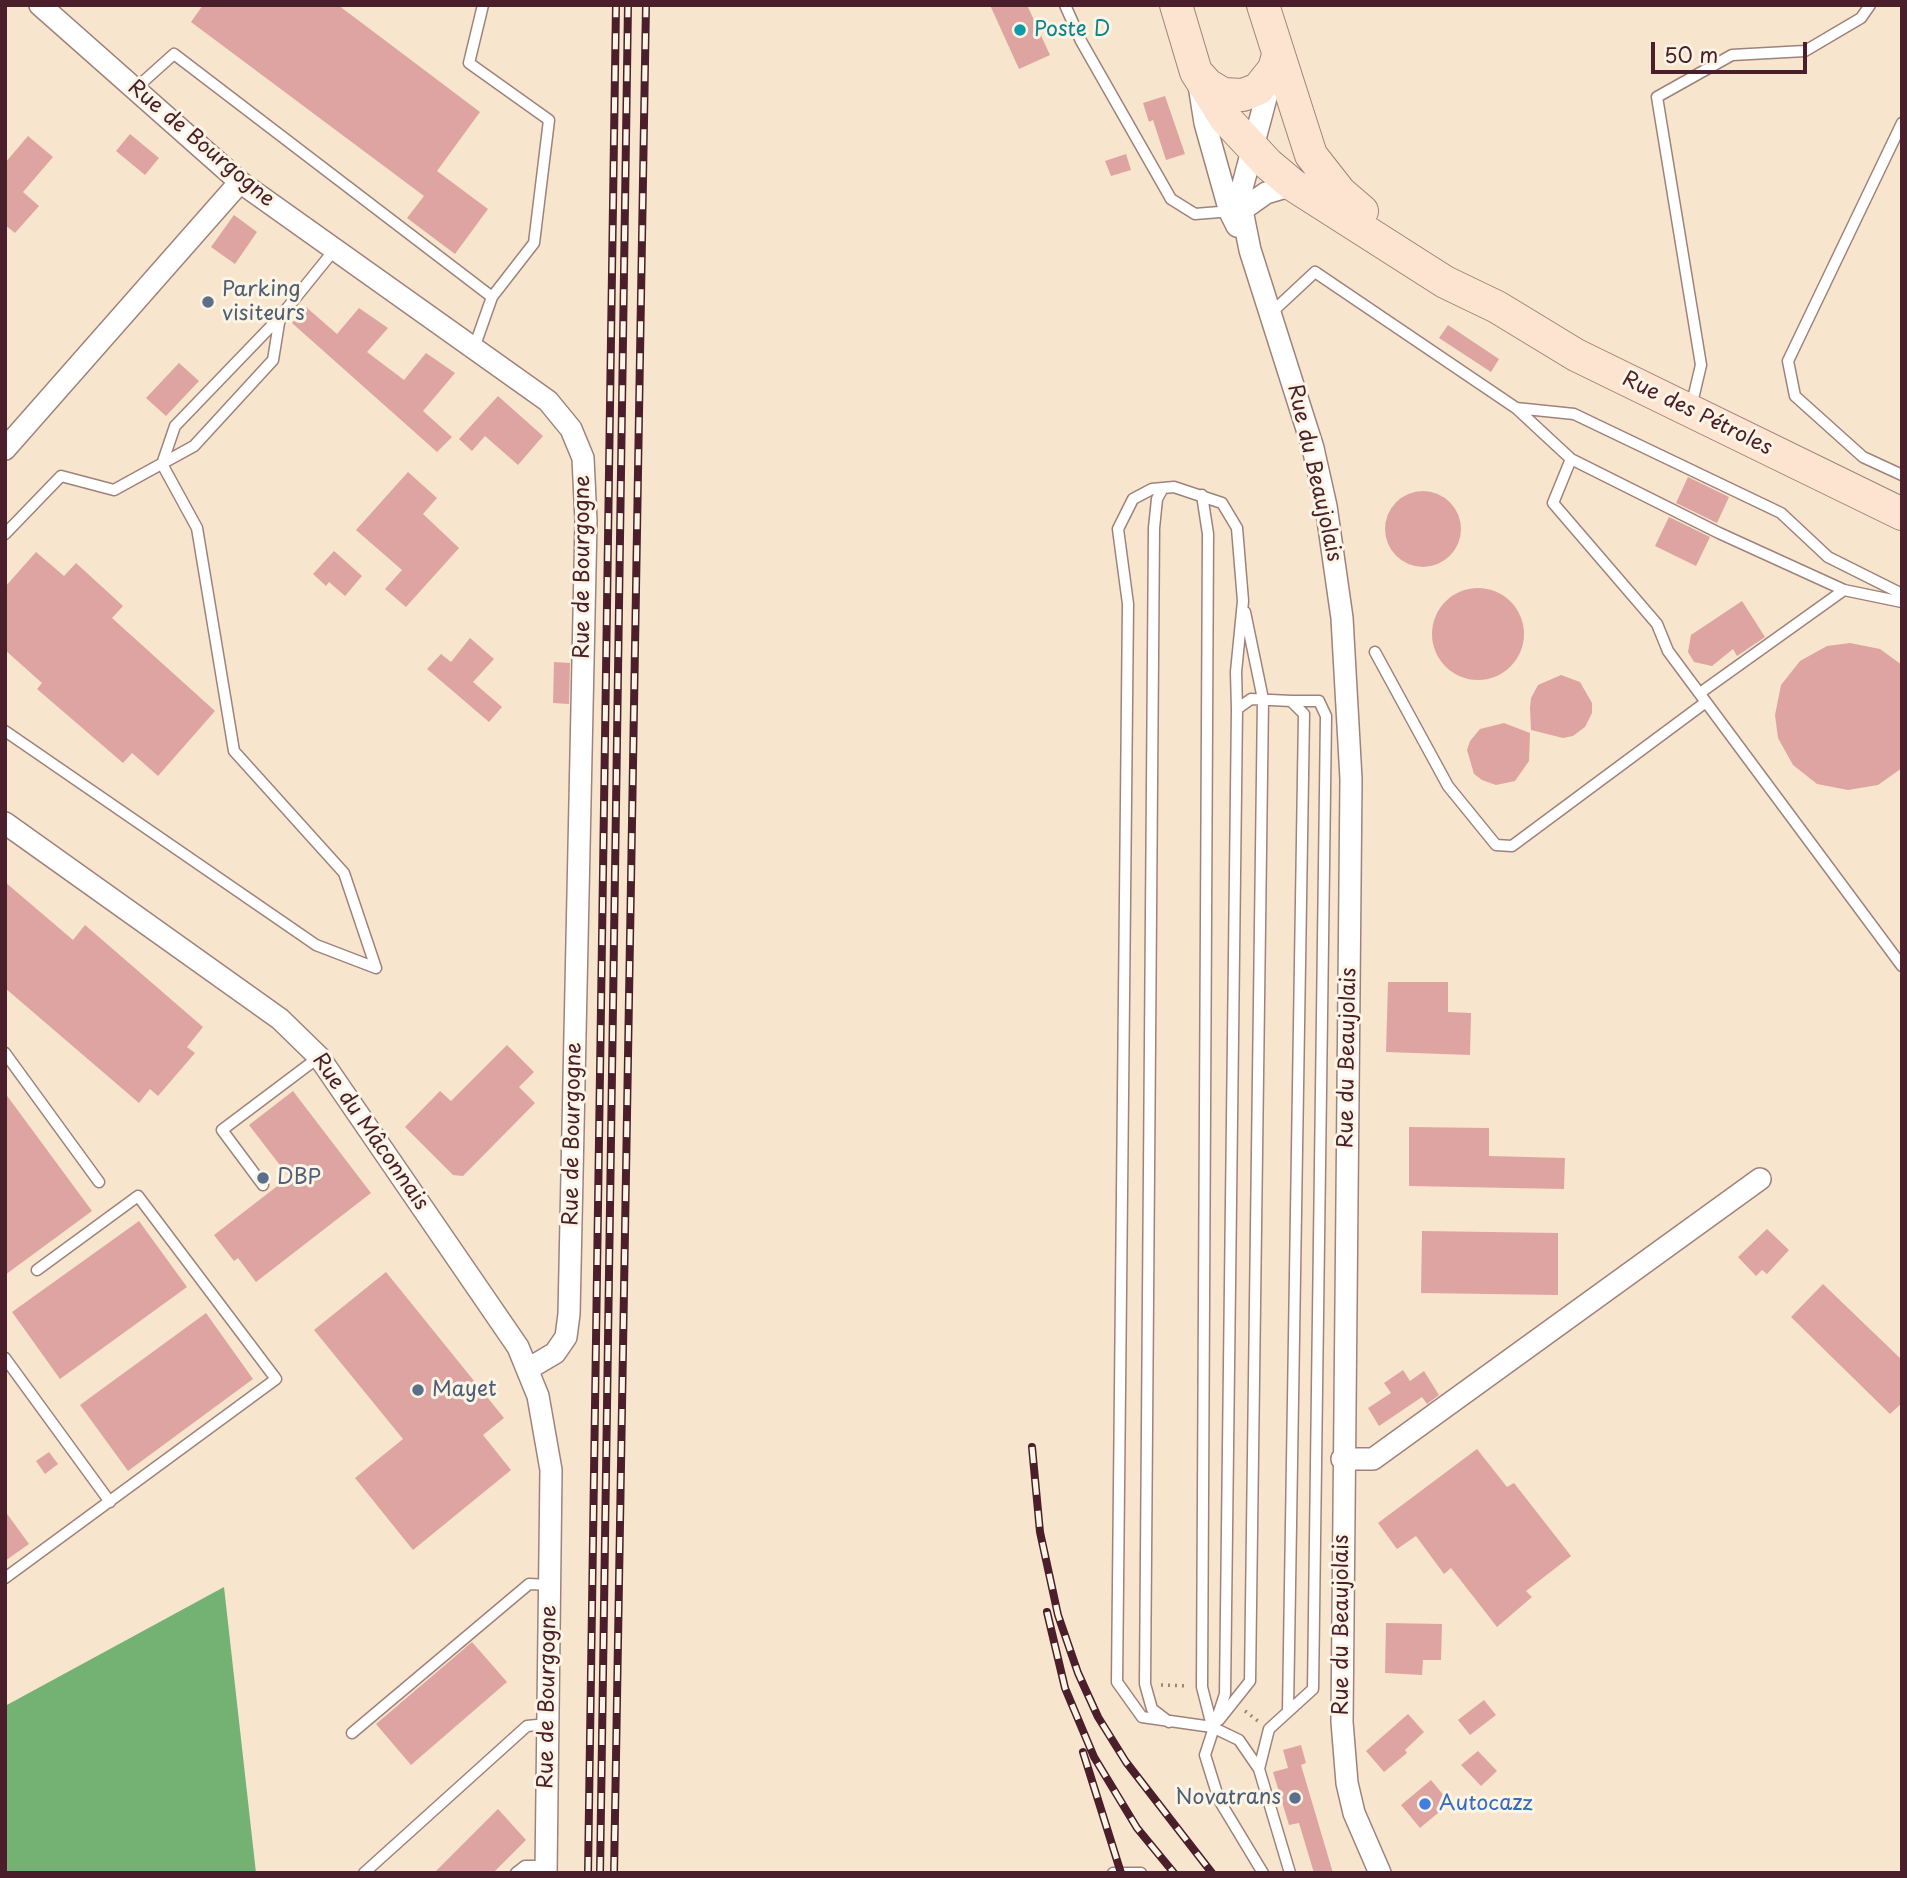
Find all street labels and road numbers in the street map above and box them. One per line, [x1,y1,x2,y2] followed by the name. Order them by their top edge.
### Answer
[122,75,280,213] street label: Rue de Bourgogne
[1618,367,1776,461] street label: Rue des Pétroles
[1281,382,1347,564] street label: Rue du Beaujolais
[570,475,596,659] street label: Rue de Bourgogne
[1334,967,1362,1149] street label: Rue du Beaujolais
[559,1042,587,1226] street label: Rue de Bourgogne
[306,1049,434,1215] street label: Rue du Mâconnais
[1329,1534,1355,1716] street label: Rue du Beaujolais
[534,1605,562,1789] street label: Rue de Bourgogne

